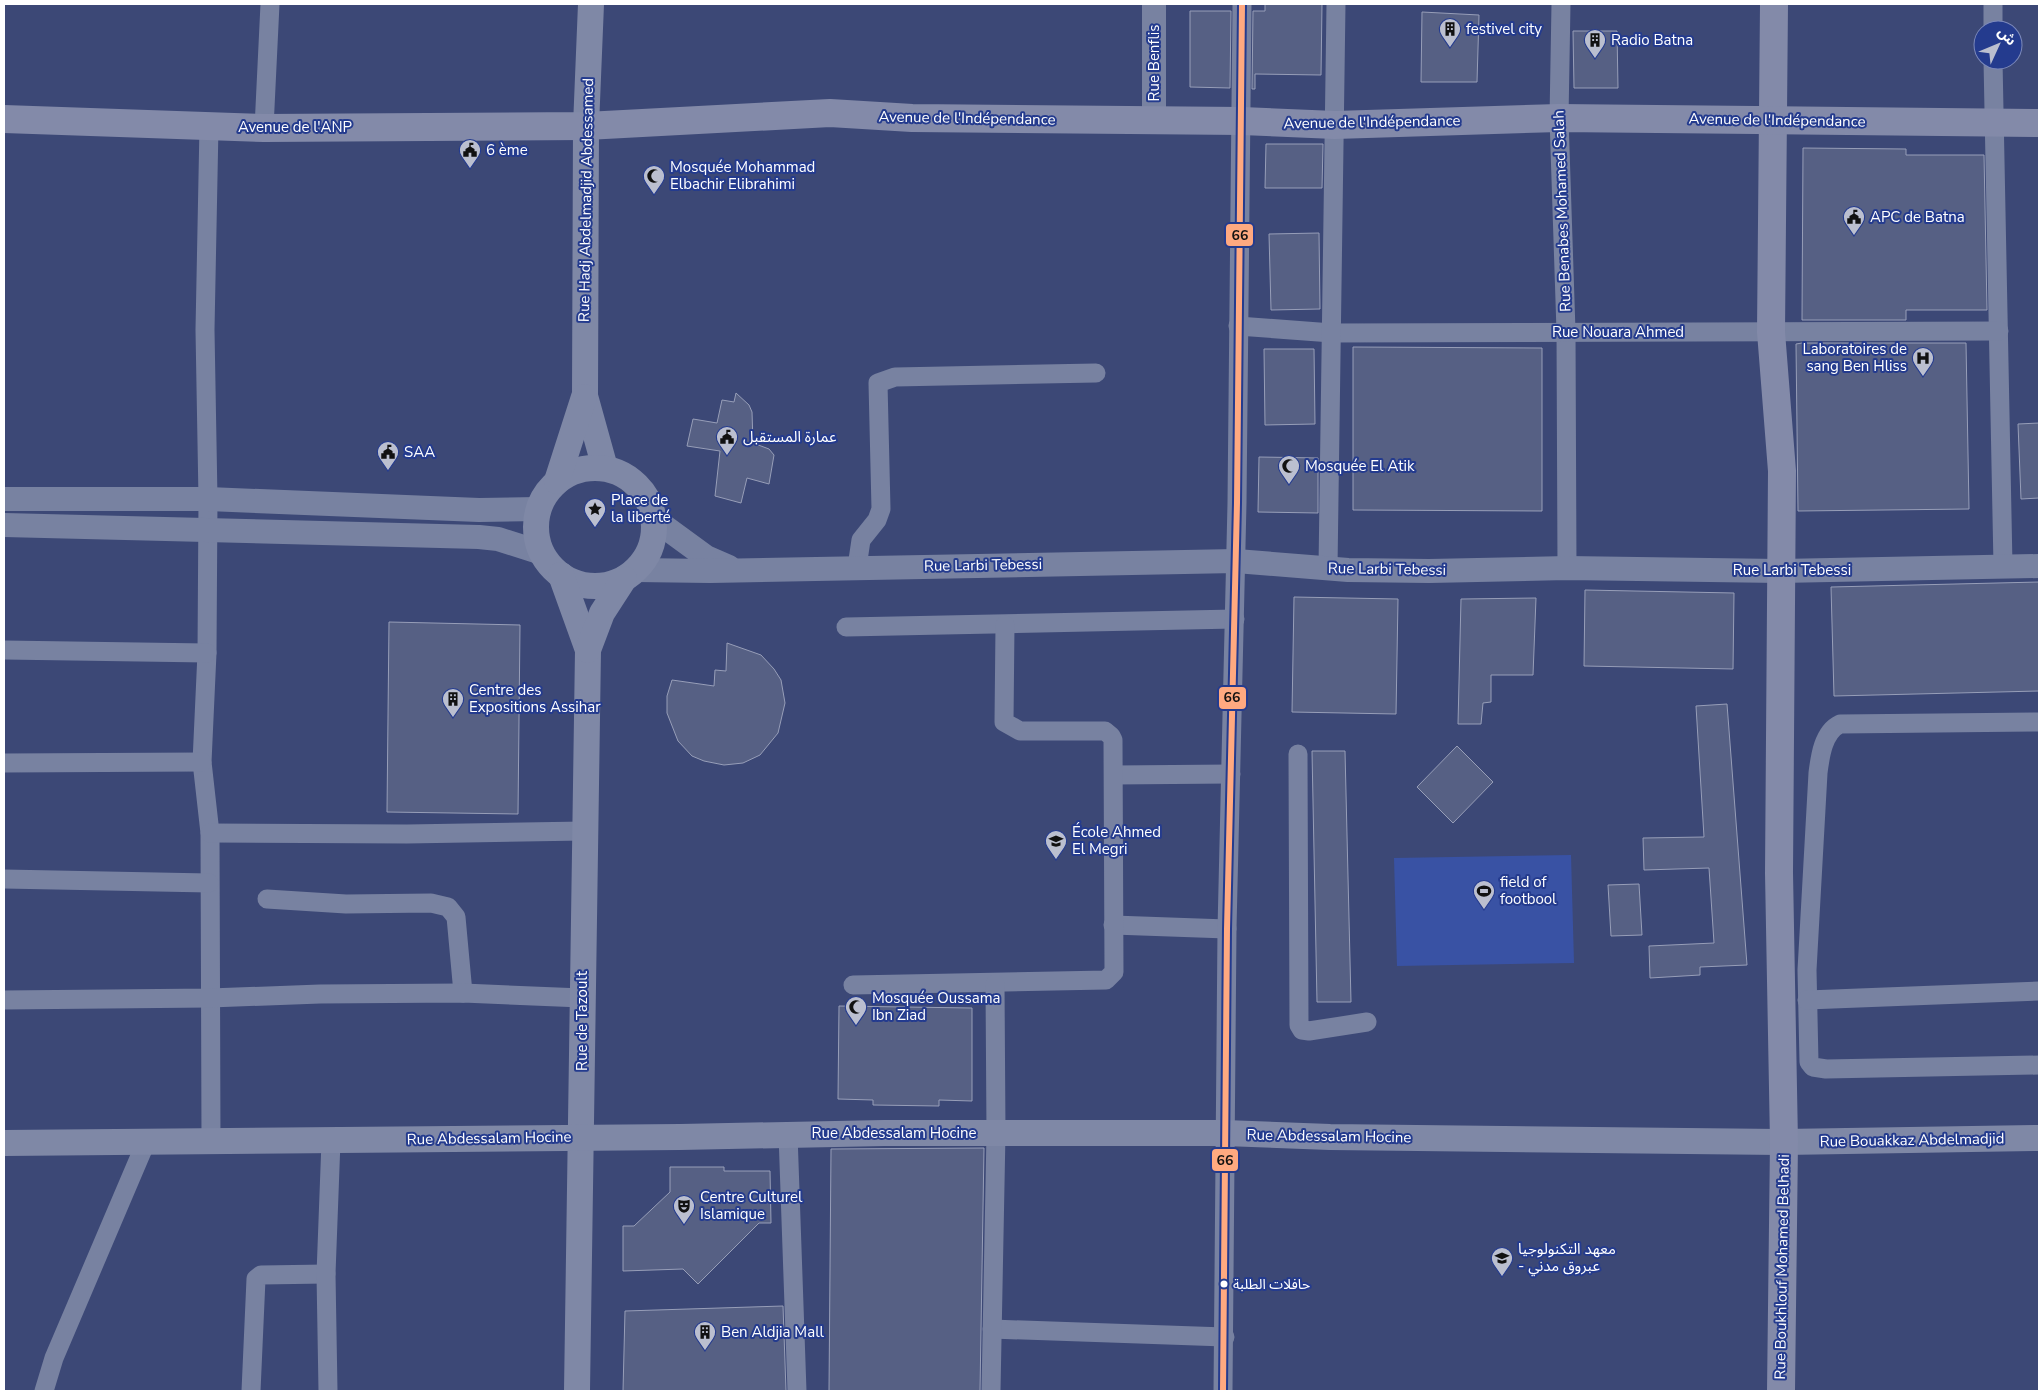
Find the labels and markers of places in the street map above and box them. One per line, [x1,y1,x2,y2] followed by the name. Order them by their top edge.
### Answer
[1438,17,1462,48] building icon: festivel city
[1466,19,1542,39] place label: festivel city
[1583,28,1607,59] building icon: Radio Batna
[1611,30,1693,50] place label: Radio Batna
[458,138,482,169] public building icon: 6 ème
[486,140,528,160] place label: 6 ème
[670,157,815,194] place label: Mosquée Mohammad Elbachir Elibrahimi
[642,164,666,195] mosque icon: Mosquée Mohammad Elbachir Elibrahimi
[1842,205,1866,236] public building icon: APC de Batna
[1870,207,1965,227] place label: APC de Batna
[1803,339,1907,376] place label: Laboratoires de sang Ben Hliss
[1911,346,1935,377] hospital icon: Laboratoires de sang Ben Hliss
[715,425,739,456] public building icon: عمارة المستقبل
[743,427,837,447] place label: عمارة المستقبل
[376,440,400,471] public building icon: SAA
[404,442,435,462] place label: SAA
[1277,454,1301,485] mosque icon: Mosquée El Atik
[1305,456,1415,476] place label: Mosquée El Atik
[611,490,671,527] place label: Place de la liberté
[583,497,607,528] place icon: Place de la liberté
[469,680,601,717] place label: Centre des Expositions Assihar
[441,687,465,718] building icon: Centre des Expositions Assihar
[1072,822,1161,859] place label: École Ahmed El Megri
[1044,829,1068,860] school or university icon: École Ahmed El Megri
[1500,872,1557,909] place label: field of footbool
[1472,879,1496,910] sports icon: field of footbool
[872,988,1000,1025] place label: Mosquée Oussama Ibn Ziad
[844,995,868,1026] mosque icon: Mosquée Oussama Ibn Ziad
[700,1187,803,1224] place label: Centre Culturel Islamique
[672,1194,696,1225] theatre icon: Centre Culturel Islamique
[1518,1239,1616,1277] place label: معهد التكنولوجيا - عبروق مدني
[1490,1246,1514,1277] school or university icon: معهد التكنولوجيا - عبروق مدني
[1233,1275,1310,1294] place label: حافلات الطلبة
[1219,1279,1229,1289] marker: حافلات الطلبة
[693,1320,717,1351] building icon: Ben Aldjia Mall
[721,1322,825,1342] place label: Ben Aldjia Mall

